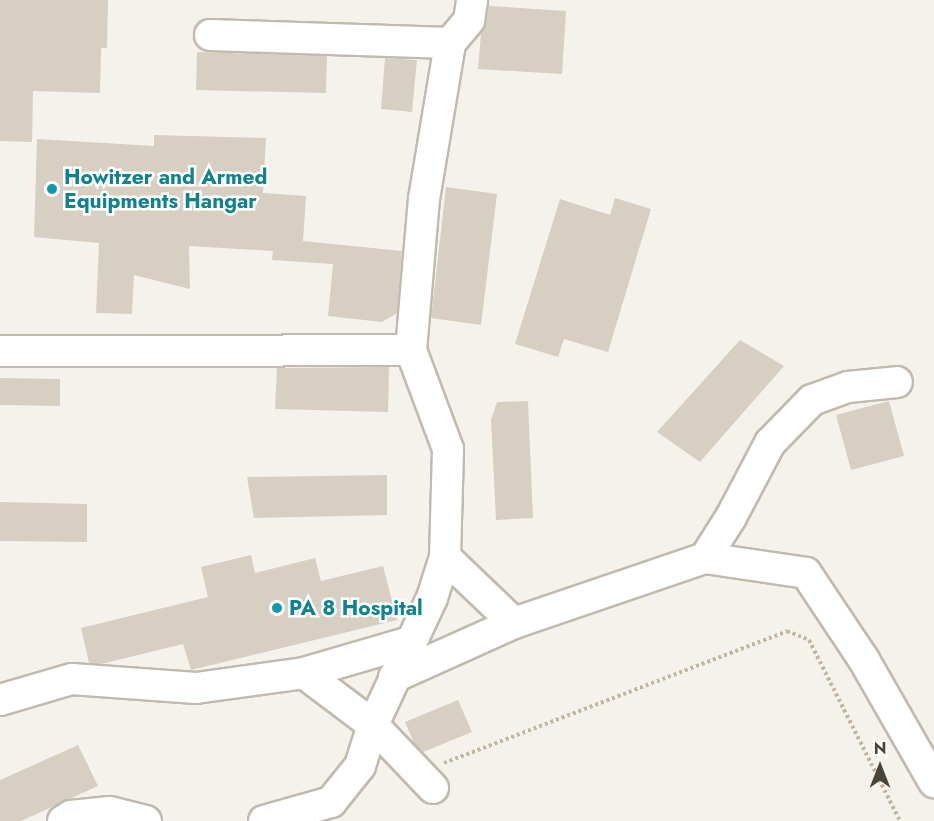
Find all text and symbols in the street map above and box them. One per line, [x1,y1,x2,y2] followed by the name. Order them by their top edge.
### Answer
[64,164,268,214] place label: Howitzer and Armed Equipments Hangar
[45,182,59,196] marker: Howitzer and Armed Equipments Hangar
[289,595,423,621] place label: PA 8 Hospital
[270,601,284,615] marker: PA 8 Hospital
[850,737,910,797] north arrow
[874,737,886,760] text: N

